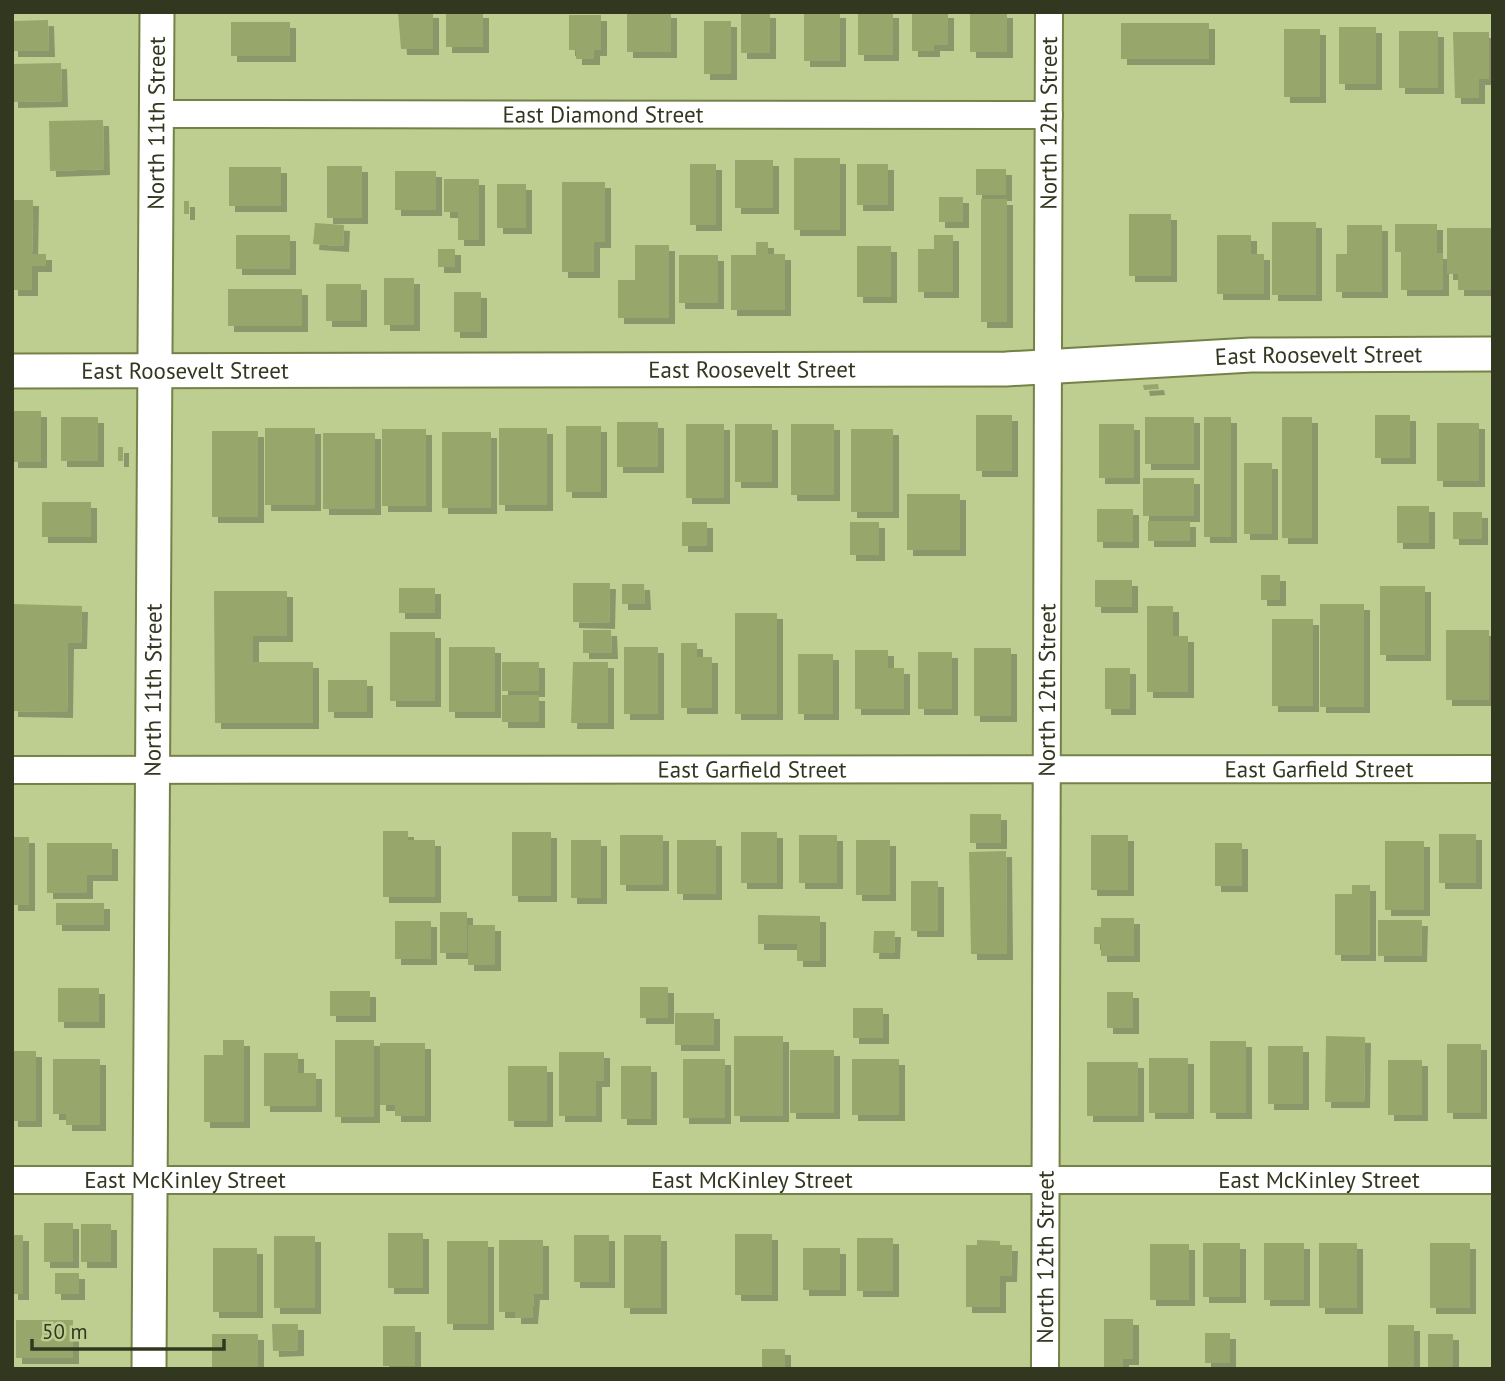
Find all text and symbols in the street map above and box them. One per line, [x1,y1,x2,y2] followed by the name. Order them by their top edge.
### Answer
[141,36,171,210] street label: North 11th Street
[1033,36,1063,210] street label: North 12th Street
[502,99,704,129] street label: East Diamond Street
[1214,339,1423,371] street label: East Roosevelt Street
[648,354,856,384] street label: East Roosevelt Street
[81,355,289,385] street label: East Roosevelt Street
[137,603,168,777] street label: North 11th Street
[1032,603,1061,777] street label: North 12th Street
[658,754,847,784] street label: East Garfield Street
[1225,754,1414,783] street label: East Garfield Street
[84,1165,286,1194] street label: East McKinley Street
[651,1165,853,1194] street label: East McKinley Street
[1218,1165,1420,1194] street label: East McKinley Street
[1030,1170,1060,1344] street label: North 12th Street
[32,1308,224,1352] scale bar
[42,1318,88,1345] text: 50 m

